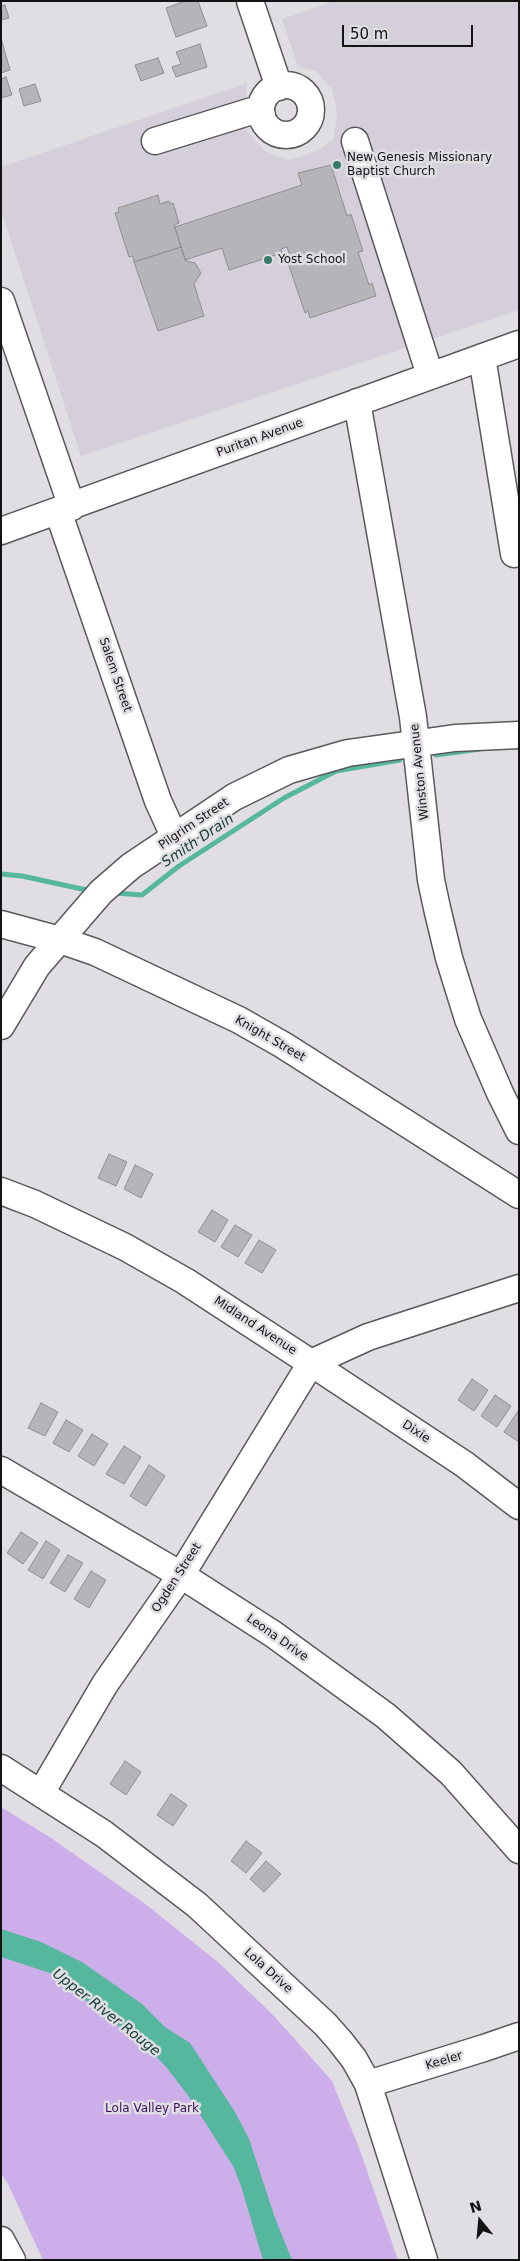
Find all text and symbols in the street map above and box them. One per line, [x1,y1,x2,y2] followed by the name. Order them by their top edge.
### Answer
[345,15,476,47] scale bar
[350,25,388,43] text: 50 m
[347,151,492,179] place label: New Genesis Missionary Baptist Church
[331,159,343,171] marker: New Genesis Missionary Baptist Church
[278,253,346,267] place label: Yost School
[262,254,274,266] marker: Yost School
[215,416,305,460] street label: Puritan Avenue
[96,636,134,714] street label: Salem Street
[408,723,432,821] street label: Winston Avenue
[156,795,232,853] street label: Pilgrim Street
[159,811,237,871] water label: Smith Drain
[232,1013,308,1065] street label: Knight Street
[211,1294,299,1358] street label: Midland Avenue
[399,1418,433,1446] street label: Dixie
[149,1541,205,1615] street label: Ogden Street
[243,1611,311,1665] street label: Leona Drive
[241,1945,295,1997] street label: Lola Drive
[49,1966,163,2060] water label: Upper River Rouge
[424,2049,464,2073] street label: Keeler
[105,2102,199,2116] park label: Lola Valley Park
[455,2196,505,2246] north arrow
[468,2197,484,2216] text: N

